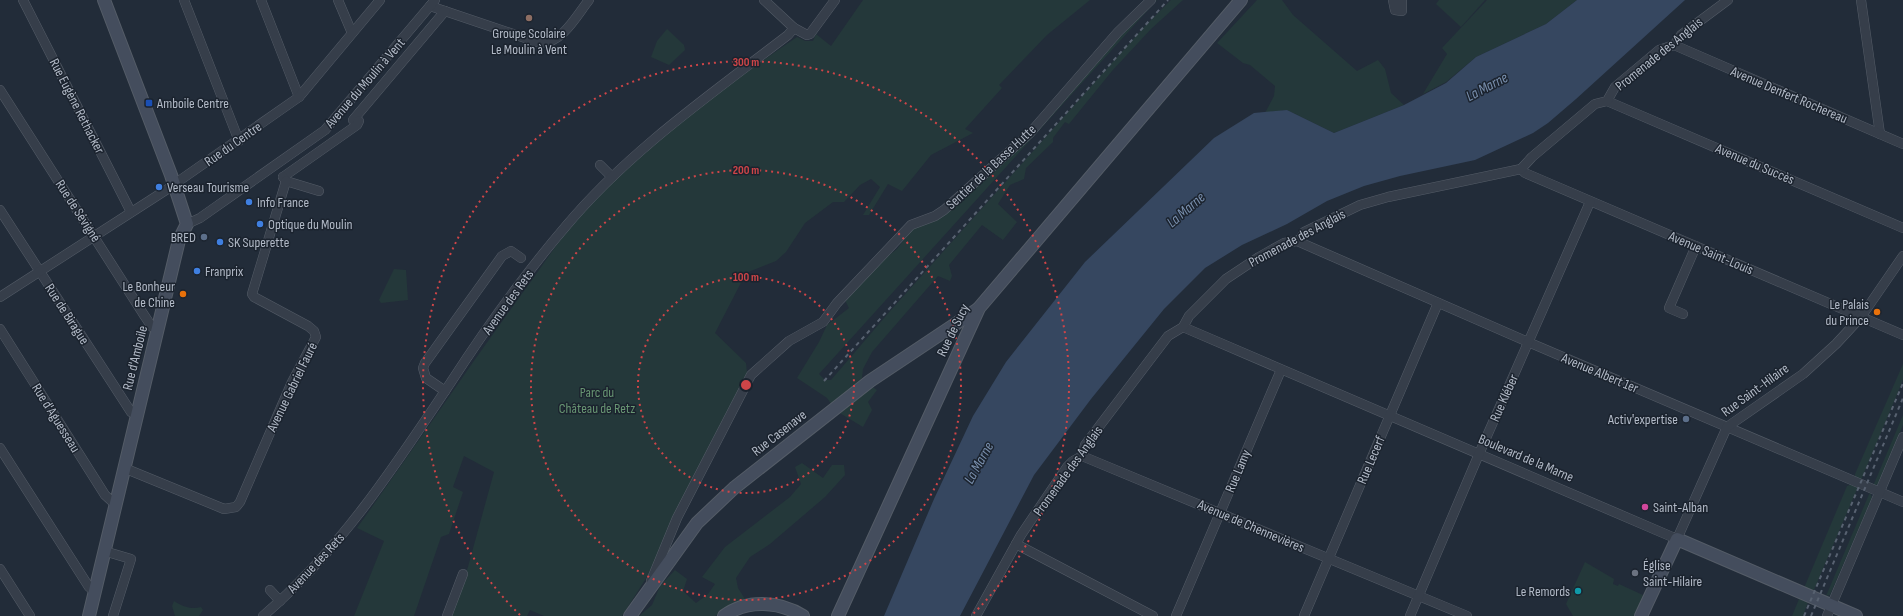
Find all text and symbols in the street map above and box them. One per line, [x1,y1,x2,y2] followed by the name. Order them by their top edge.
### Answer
[524,13,534,23] marker: Groupe Scolaire Le Moulin à Vent
[1612,14,1706,94] street label: Promenade des Anglais
[491,25,567,58] place label: Groupe Scolaire Le Moulin à Vent
[321,35,409,132] street label: Avenue du Moulin à Vent
[46,55,108,157] street label: Rue Eugène Rethacker
[733,55,759,70] text: 300 m
[1727,62,1850,127] street label: Avenue Denfert Rochereau
[1463,68,1511,106] water label: La Marne
[156,95,229,112] place label: Amboile Centre
[144,98,154,108] marker: Amboile Centre
[201,118,265,170] street label: Rue du Centre
[942,121,1040,213] street label: Sentier de la Basse Hutte
[1712,139,1797,188] street label: Avenue du Succès
[733,163,759,178] text: 200 m
[52,177,104,245] street label: Rue de Sévigné
[167,179,249,196] place label: Verseau Tourisme
[154,182,164,192] marker: Verseau Tourisme
[1163,188,1209,232] water label: La Marne
[257,194,309,211] place label: Info France
[244,197,254,207] marker: Info France
[1246,205,1348,271] street label: Promenade des Anglais
[268,216,353,233] place label: Optique du Moulin
[255,219,265,229] marker: Optique du Moulin
[1665,227,1756,278] street label: Avenue Saint-Louis
[171,229,196,246] place label: BRED
[199,232,209,242] marker: BRED
[228,234,289,251] place label: SK Superette
[215,237,225,247] marker: SK Superette
[205,263,244,280] place label: Franprix
[192,266,202,276] marker: Franprix
[478,266,537,339] street label: Avenue des Rets
[733,270,759,285] text: 100 m
[123,278,175,311] place label: Le Bonheur de Chine
[41,280,93,348] street label: Rue de Birague
[178,289,188,299] marker: Le Bonheur de Chine
[1825,296,1869,329] place label: Le Palais du Prince
[933,300,973,359] street label: Rue de Sucy
[1872,307,1882,317] marker: Le Palais du Prince
[119,324,151,392] street label: Rue d'Amboile
[263,340,321,435] street label: Avenue Gabriel Fauré
[1558,349,1641,397] street label: Avenue Albert 1er
[1718,360,1792,420] street label: Rue Saint-Hilaire
[1486,372,1522,424] street label: Rue Kléber
[739,378,753,392] centre of rings
[28,380,84,456] street label: Rue d'Aguesseau
[559,384,635,417] park label: Parc du Château de Retz
[748,406,810,460] street label: Rue Casenave
[1607,411,1678,428] place label: Activ'expertise
[1681,414,1691,424] marker: Activ'expertise
[1030,423,1106,519] street label: Promenade des Anglais
[1476,430,1576,486] street label: Boulevard de la Marne
[1353,433,1389,486] street label: Rue Lecerf
[960,439,998,487] water label: La Marne
[1221,446,1255,495] street label: Rue Lamy
[1194,495,1307,556] street label: Avenue de Chennevières
[1653,499,1708,516] place label: Saint-Alban
[1640,502,1650,512] marker: Saint-Alban
[283,529,348,597] street label: Avenue des Rets
[1643,557,1702,590] place label: Église Saint-Hilaire
[1630,568,1640,578] marker: Église Saint-Hilaire
[1516,583,1570,600] place label: Le Remords
[1573,586,1583,596] marker: Le Remords

